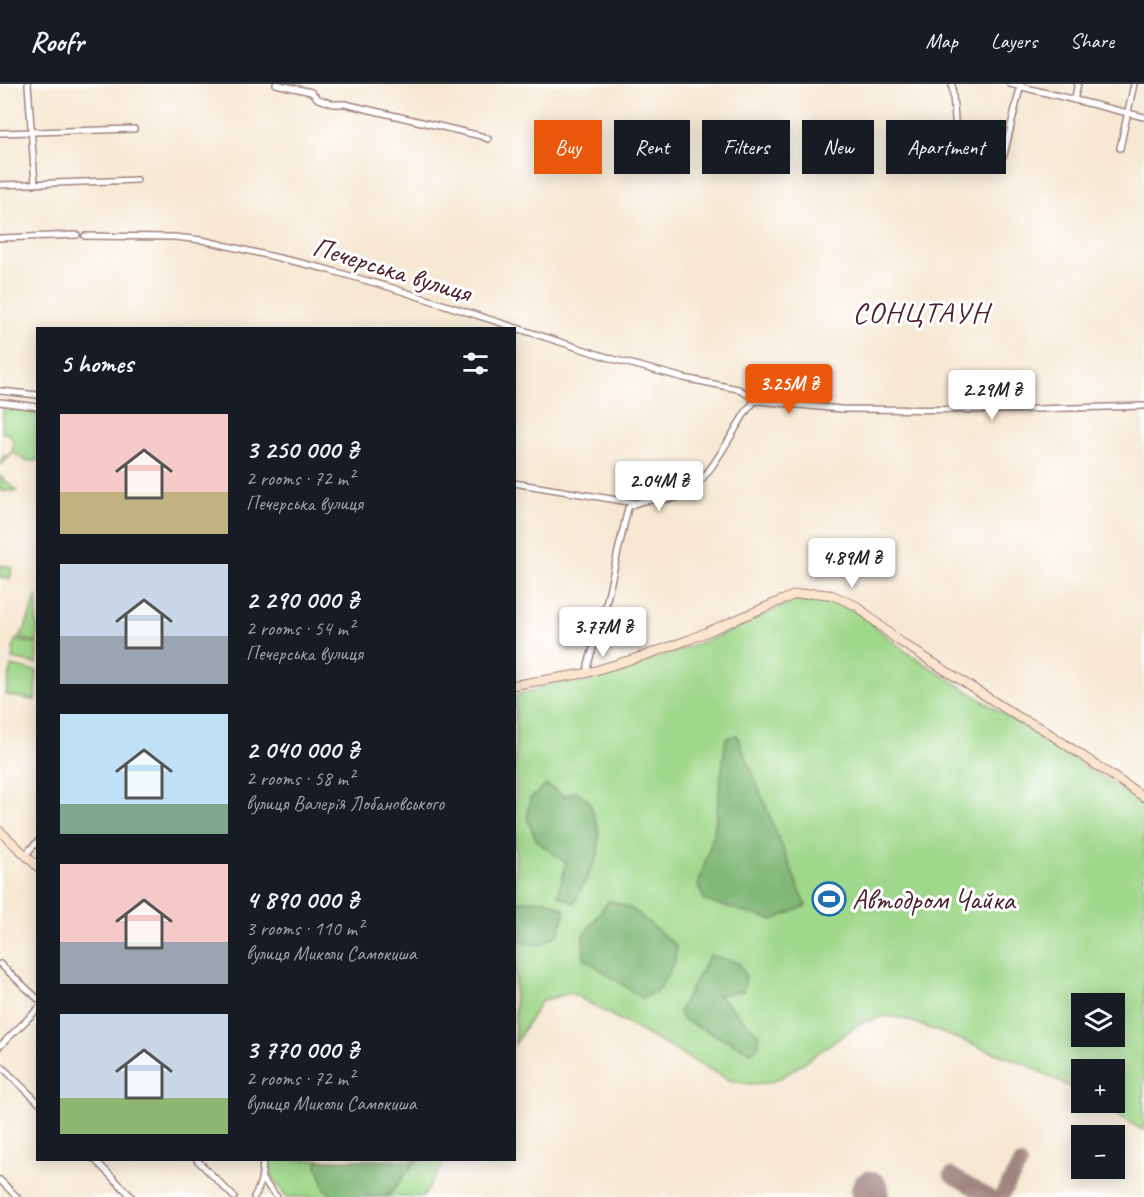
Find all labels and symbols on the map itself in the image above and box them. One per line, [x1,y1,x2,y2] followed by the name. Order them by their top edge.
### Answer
[309,228,478,310] street label: Печерська вулиця
[852,293,993,331] district label: СОНЦТАУН
[734,364,844,415] pin: 3.25M ₴
[937,370,1047,421] pin: 2.29M ₴
[604,461,714,512] pin: 2.04M ₴
[797,538,907,589] pin: 4.89M ₴
[548,607,658,658] pin: 3.77M ₴
[811,881,847,917] sports icon: Автодром Чайка
[852,882,1016,917] place label: Автодром Чайка

